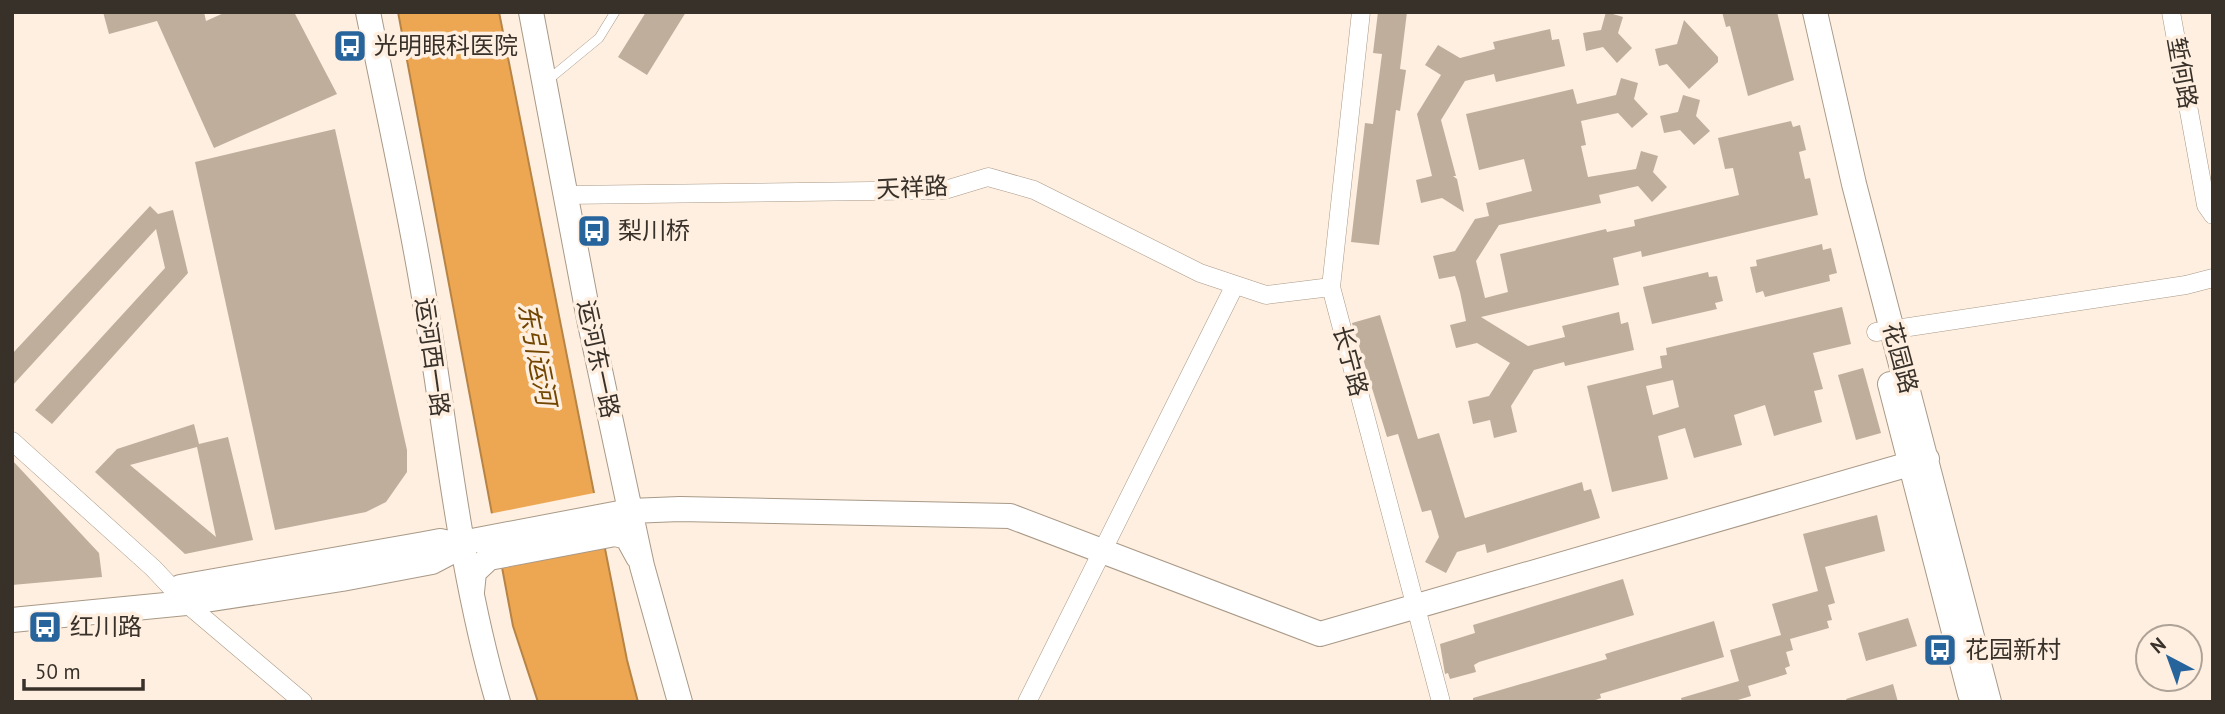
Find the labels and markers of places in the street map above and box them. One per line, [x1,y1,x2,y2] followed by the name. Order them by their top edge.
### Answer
[331,27,369,65] bus stop icon: 光明眼科医院
[374,30,518,61] place label: 光明眼科医院
[575,212,613,250] bus stop icon: 梨川桥
[618,215,690,246] place label: 梨川桥
[26,608,64,646] bus stop icon: 红川路
[70,611,142,642] place label: 红川路
[1921,631,1959,669] bus stop icon: 花园新村
[1965,634,2061,665] place label: 花园新村

